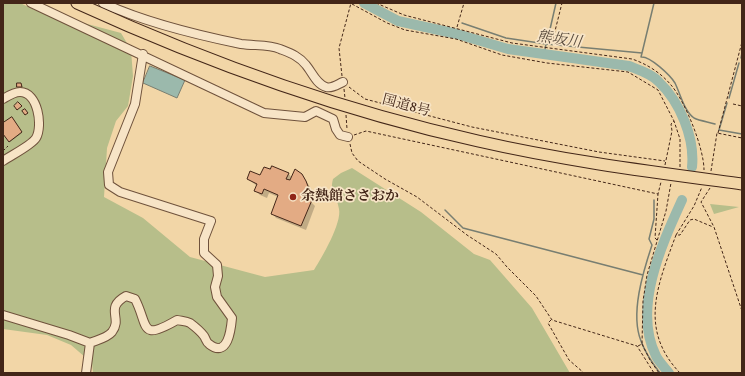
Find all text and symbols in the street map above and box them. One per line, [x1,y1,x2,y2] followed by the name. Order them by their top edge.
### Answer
[535,29,583,53] water label: 熊坂川
[380,93,432,121] street label: 国道8号
[301,189,399,205] place label: 余熱館ささおか
[288,192,298,202] marker: 余熱館ささおか

